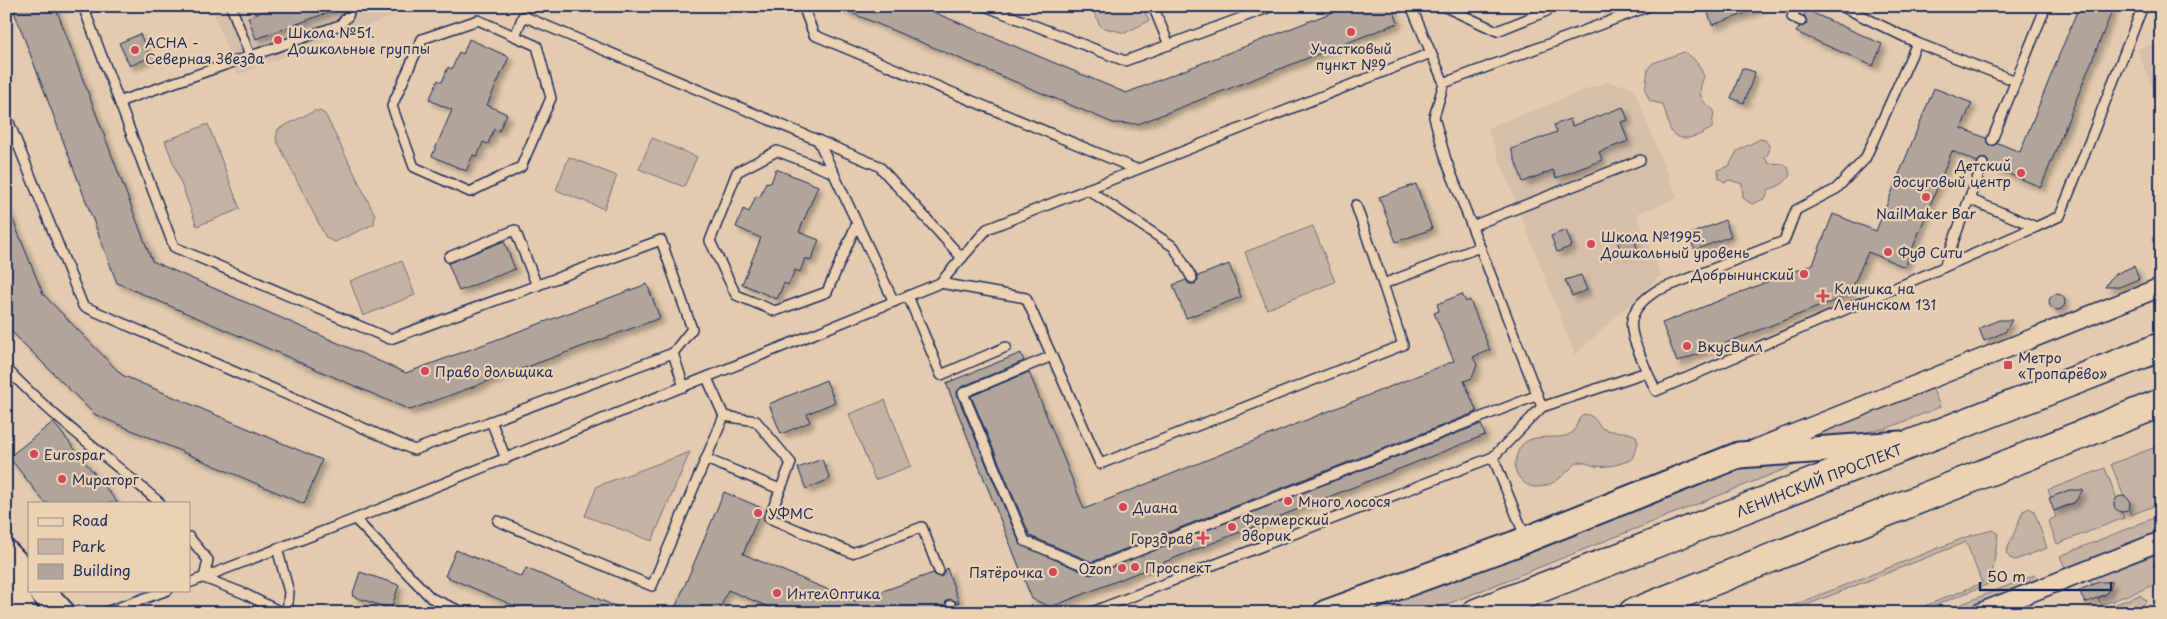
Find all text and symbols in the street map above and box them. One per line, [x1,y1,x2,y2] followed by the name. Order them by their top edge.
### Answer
[287,22,430,59] place label: Школа №51. Дошкольные группы
[1345,26,1357,38] marker: Участковый пункт №9
[145,32,265,69] place label: АСНА - Северная Звезда
[272,34,284,46] marker: Школа №51. Дошкольные группы
[1310,38,1392,75] place label: Участковый пункт №9
[129,44,141,56] marker: АСНА - Северная Звезда
[1893,155,2011,192] place label: Детский досуговый центр
[2015,167,2027,179] marker: Детский досуговый центр
[1920,191,1932,203] marker: NailMaker Bar
[1876,203,1977,224] place label: NailMaker Bar
[1600,226,1749,263] place label: Школа №1995. Дошкольный уровень
[1585,238,1597,250] marker: Школа №1995. Дошкольный уровень
[1898,242,1963,263] place label: Фуд Сити
[1882,246,1894,258] marker: Фуд Сити
[1690,264,1794,285] place label: Добрынинский
[1798,268,1810,280] marker: Добрынинский
[1834,278,1936,315] place label: Клиника на Ленинском 131
[1816,289,1830,303] marker: Клиника на Ленинском 131
[1697,336,1763,357] place label: ВкусВилл
[1681,340,1693,352] marker: ВкусВилл
[2018,347,2107,384] place label: Метро «Тропарёво»
[2002,359,2014,371] marker: Метро «Тропарёво»
[435,361,553,382] place label: Право дольщика
[419,365,431,377] marker: Право дольщика
[1733,438,1906,522] street label: ЛЕНИНСКИЙ ПРОСПЕКТ
[44,444,105,465] place label: Eurospar
[28,448,40,460] marker: Eurospar
[72,469,140,490] place label: Мираторг
[56,473,68,485] marker: Мираторг
[1298,491,1391,512] place label: Много лосося
[1282,495,1294,507] marker: Много лосося
[1132,497,1178,518] place label: Диана
[1117,501,1129,513] marker: Диана
[28,502,190,592] legend
[768,503,814,524] place label: УФМС
[752,507,764,519] marker: УФМС
[72,508,108,531] text: Road
[1242,509,1329,546] place label: Фермерский дворик
[1226,521,1238,533] marker: Фермерский дворик
[1131,528,1193,549] place label: Горздрав
[1197,532,1209,544] marker: Горздрав
[72,534,106,557] text: Park
[1145,557,1211,578] place label: Проспект
[72,558,131,581] text: Building
[1079,558,1112,579] place label: Ozon
[1980,559,2111,591] scale bar
[1129,561,1141,573] marker: Проспект
[969,562,1043,583] place label: Пятёрочка
[1116,562,1128,574] marker: Ozon
[1987,564,2026,587] text: 50 m
[1047,566,1059,578] marker: Пятёрочка
[787,583,880,604] place label: ИнтелОптика
[771,587,783,599] marker: ИнтелОптика

